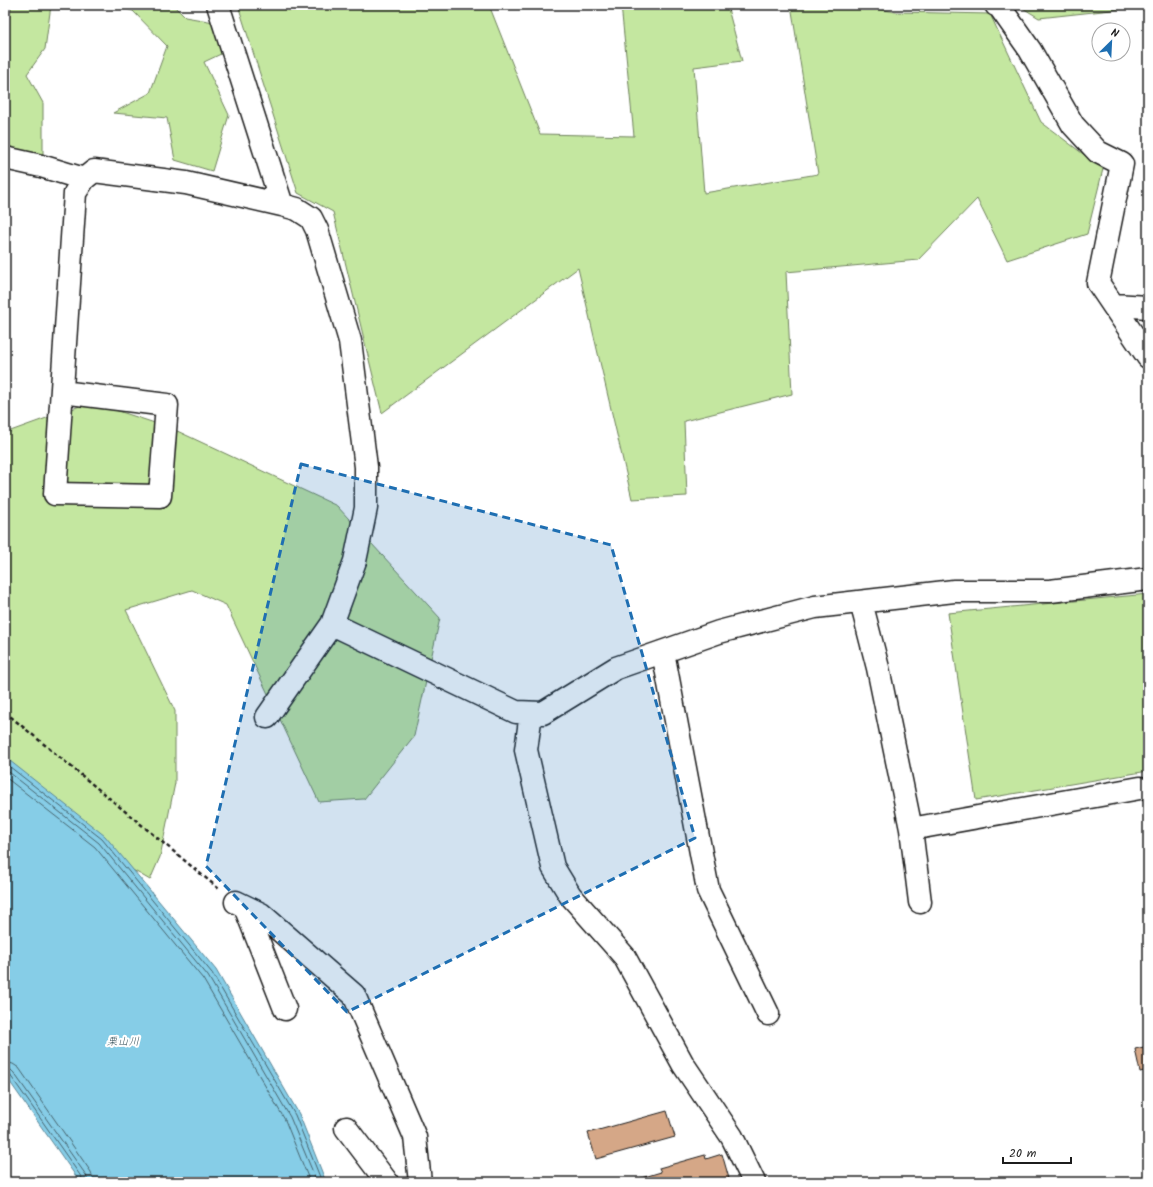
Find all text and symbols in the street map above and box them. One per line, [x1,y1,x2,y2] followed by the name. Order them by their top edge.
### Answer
[1091,22,1131,62] north arrow
[1108,24,1122,43] text: N
[107,1033,140,1051] water label: 栗山川
[1003,1139,1071,1165] scale bar
[1009,1144,1037,1163] text: 20 m

